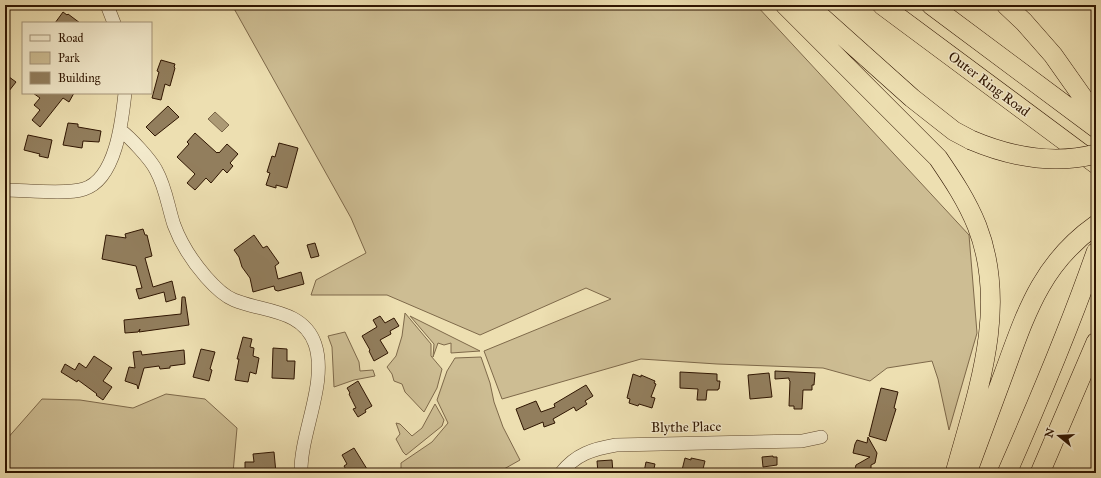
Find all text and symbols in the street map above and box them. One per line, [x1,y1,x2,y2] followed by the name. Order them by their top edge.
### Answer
[22,22,152,94] legend
[58,31,84,45] text: Road
[945,48,1033,120] street label: Outer Ring Road
[58,51,80,65] text: Park
[58,71,101,86] text: Building
[1039,416,1079,456] north arrow
[651,418,721,436] street label: Blythe Place
[1042,426,1058,440] text: N

